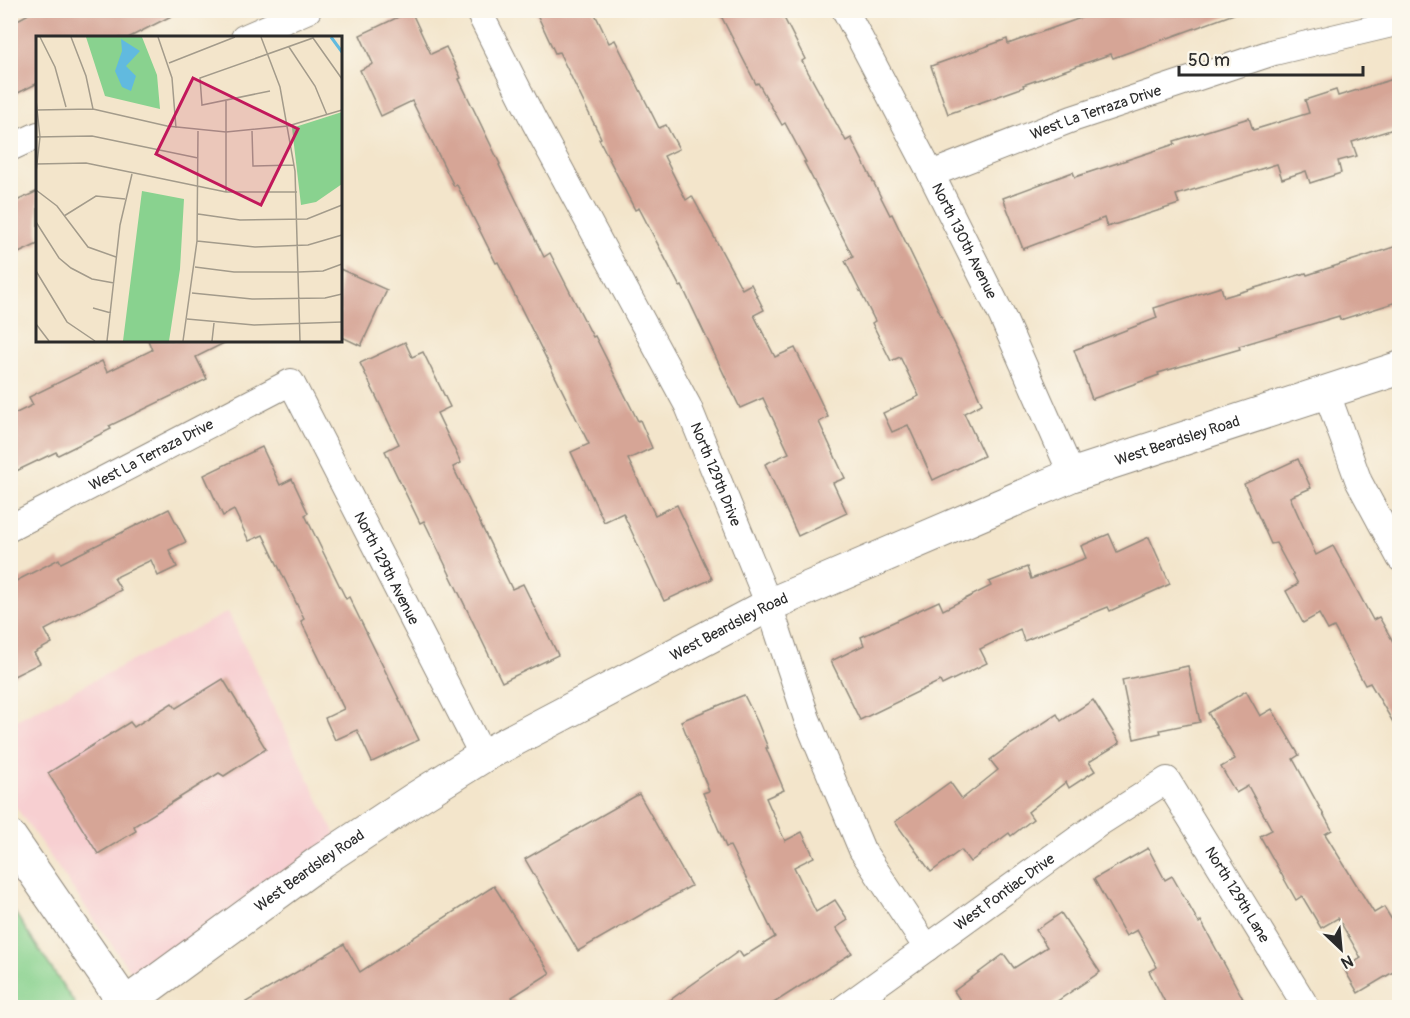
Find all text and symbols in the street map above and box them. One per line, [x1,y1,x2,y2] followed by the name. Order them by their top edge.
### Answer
[36,36,342,342] inset map
[1179,39,1364,77] scale bar
[1188,49,1230,72] text: 50 m
[1027,80,1164,144] street label: West La Terraza Drive
[928,180,1002,302] street label: North 130th Avenue
[1113,411,1242,470] street label: West Beardsley Road
[86,414,217,495] street label: West La Terraza Drive
[686,420,746,530] street label: North 129th Drive
[350,509,424,628] street label: North 129th Avenue
[667,589,791,665] street label: West Beardsley Road
[251,825,368,916] street label: West Beardsley Road
[1201,843,1274,947] street label: North 129th Lane
[950,849,1059,935] street label: West Pontiac Drive
[1311,919,1371,979] north arrow
[1338,950,1356,973] text: N

